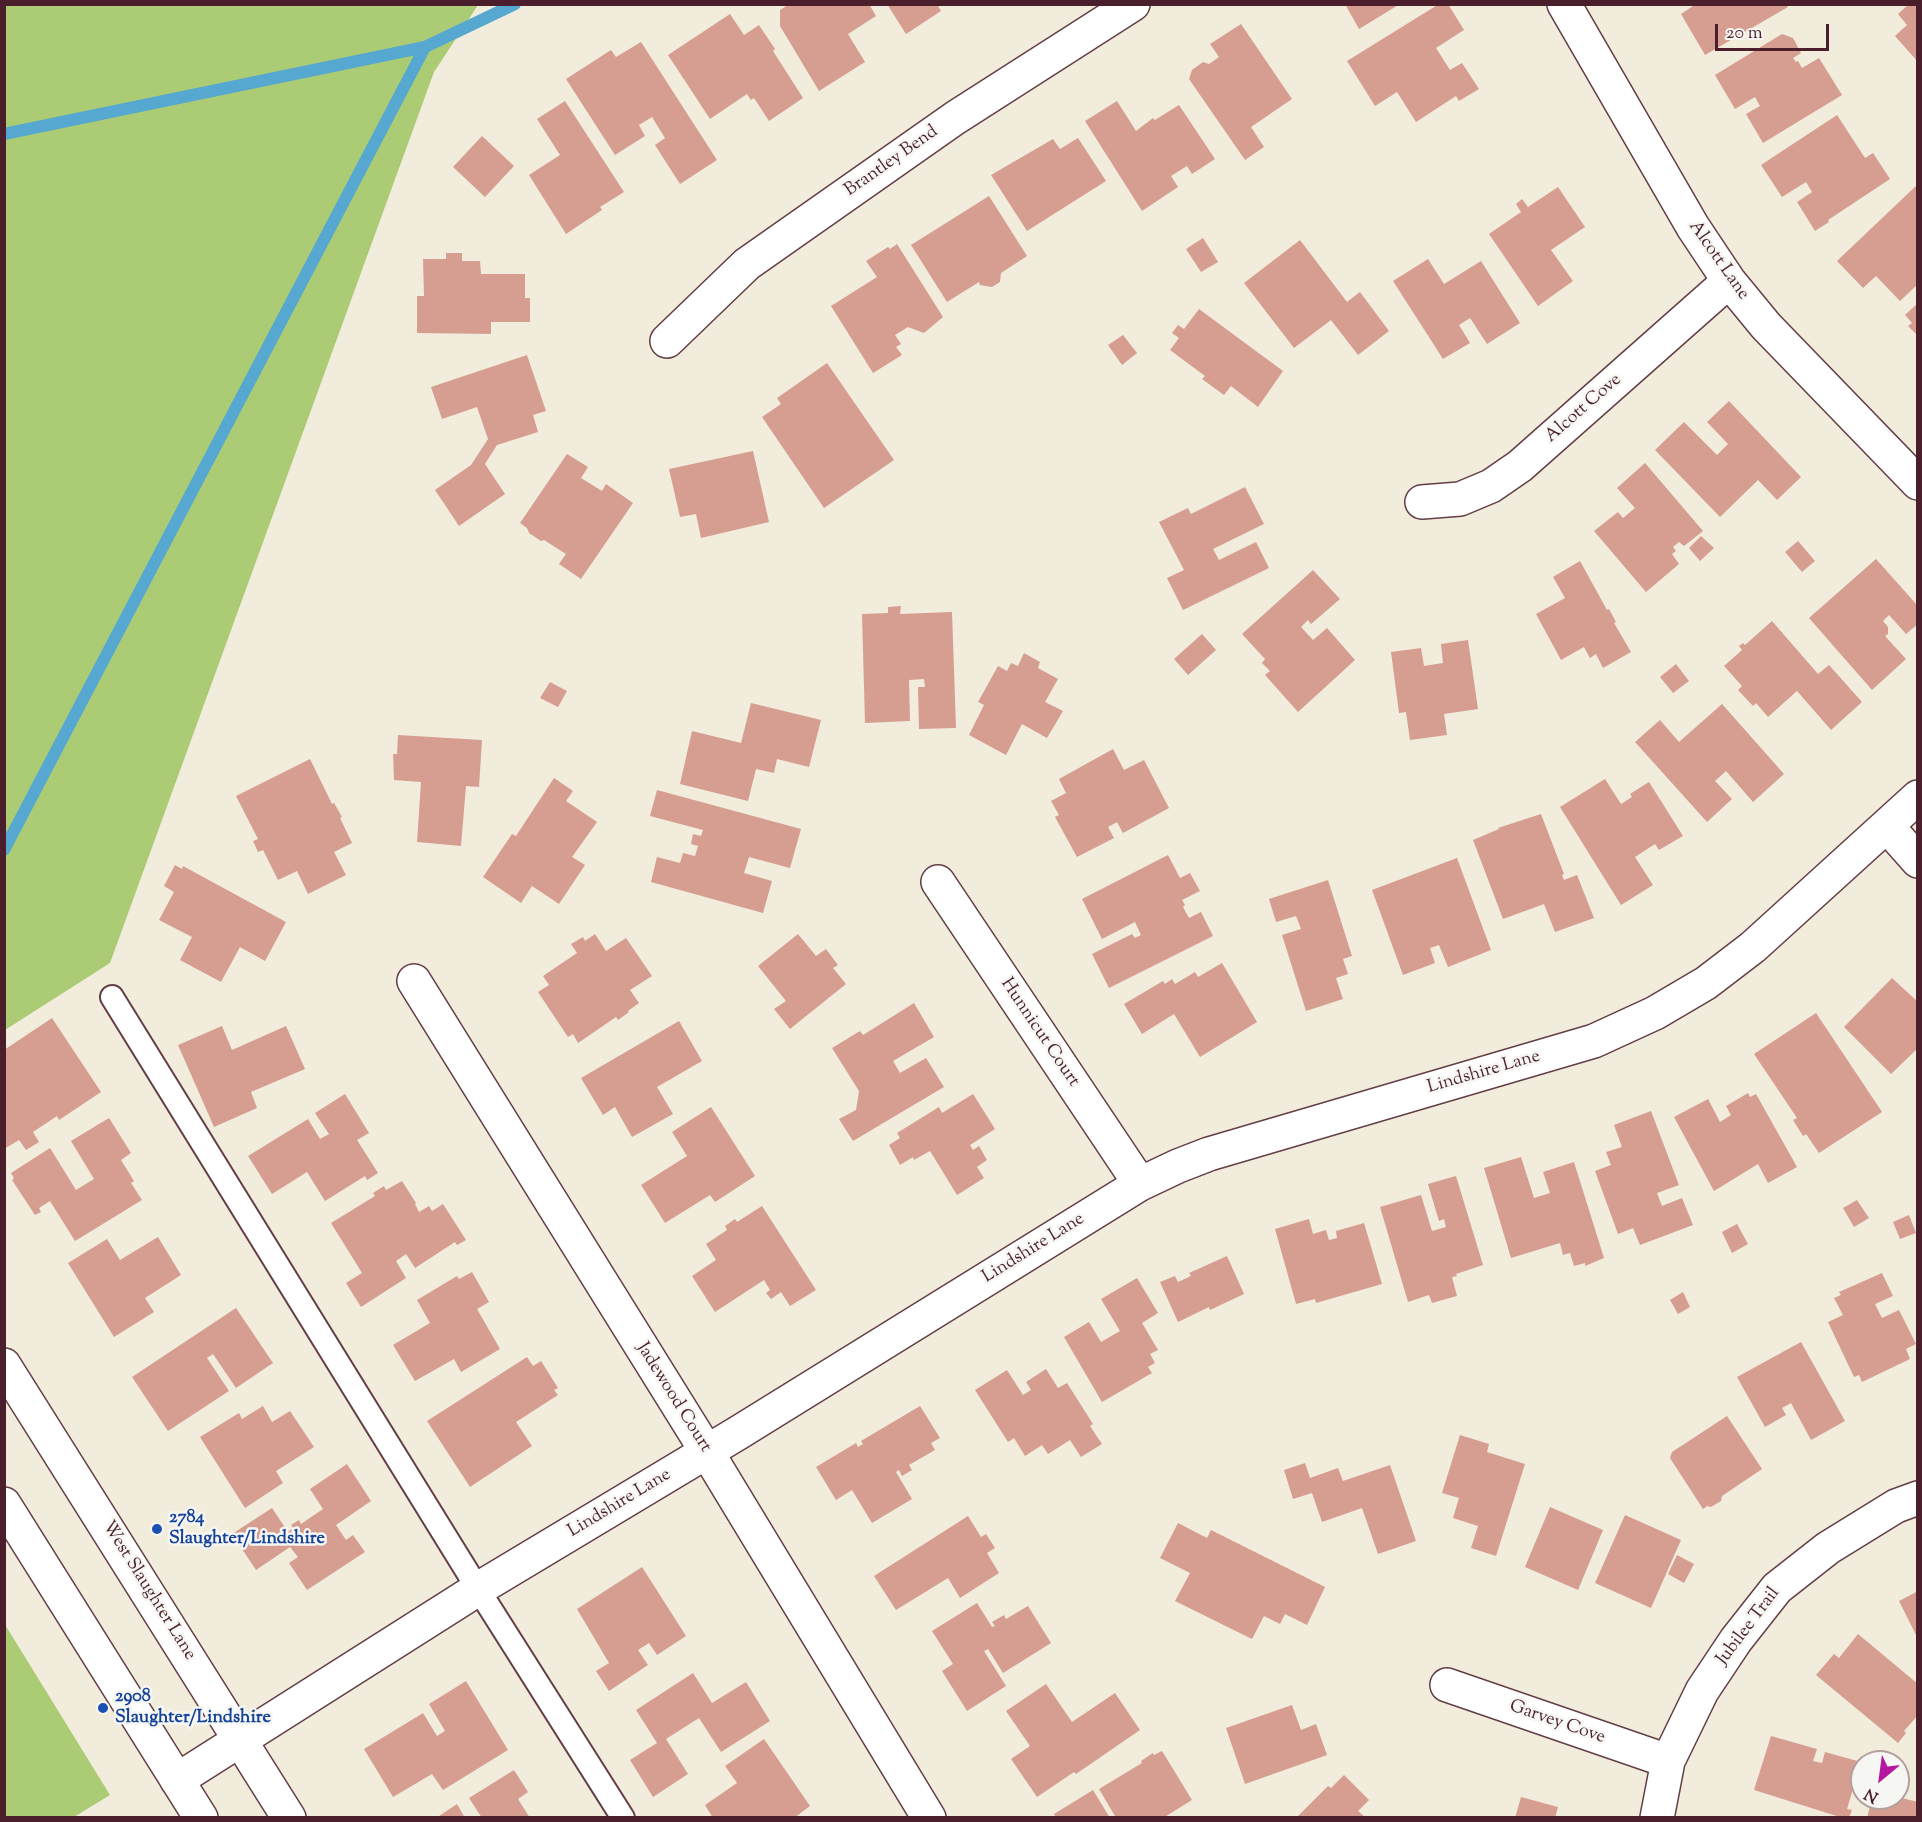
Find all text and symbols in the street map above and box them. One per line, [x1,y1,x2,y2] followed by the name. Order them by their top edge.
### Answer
[1718,12,1832,50] scale bar
[1726,21,1763,47] text: 20 m
[841,122,943,202] street label: Brantley Bend
[1683,217,1753,305] street label: Alcott Lane
[1541,370,1627,448] street label: Alcott Cove
[995,975,1083,1091] street label: Hunnicut Court
[1425,1047,1543,1099] street label: Lindshire Lane
[979,1209,1089,1289] street label: Lindshire Lane
[631,1339,715,1457] street label: Jadewood Court
[565,1465,675,1543] street label: Lindshire Lane
[169,1508,325,1550] place label: 2784 Slaughter/Lindshire
[96,1517,200,1665] street label: West Slaughter Lane
[150,1522,164,1536] marker: 2784 Slaughter/Lindshire
[1713,1584,1785,1670] street label: Jubilee Trail
[115,1687,271,1730] place label: 2908 Slaughter/Lindshire
[1506,1697,1608,1749] street label: Garvey Cove
[96,1701,110,1715] marker: 2908 Slaughter/Lindshire
[1850,1750,1910,1810] north arrow
[1861,1781,1883,1808] text: N

